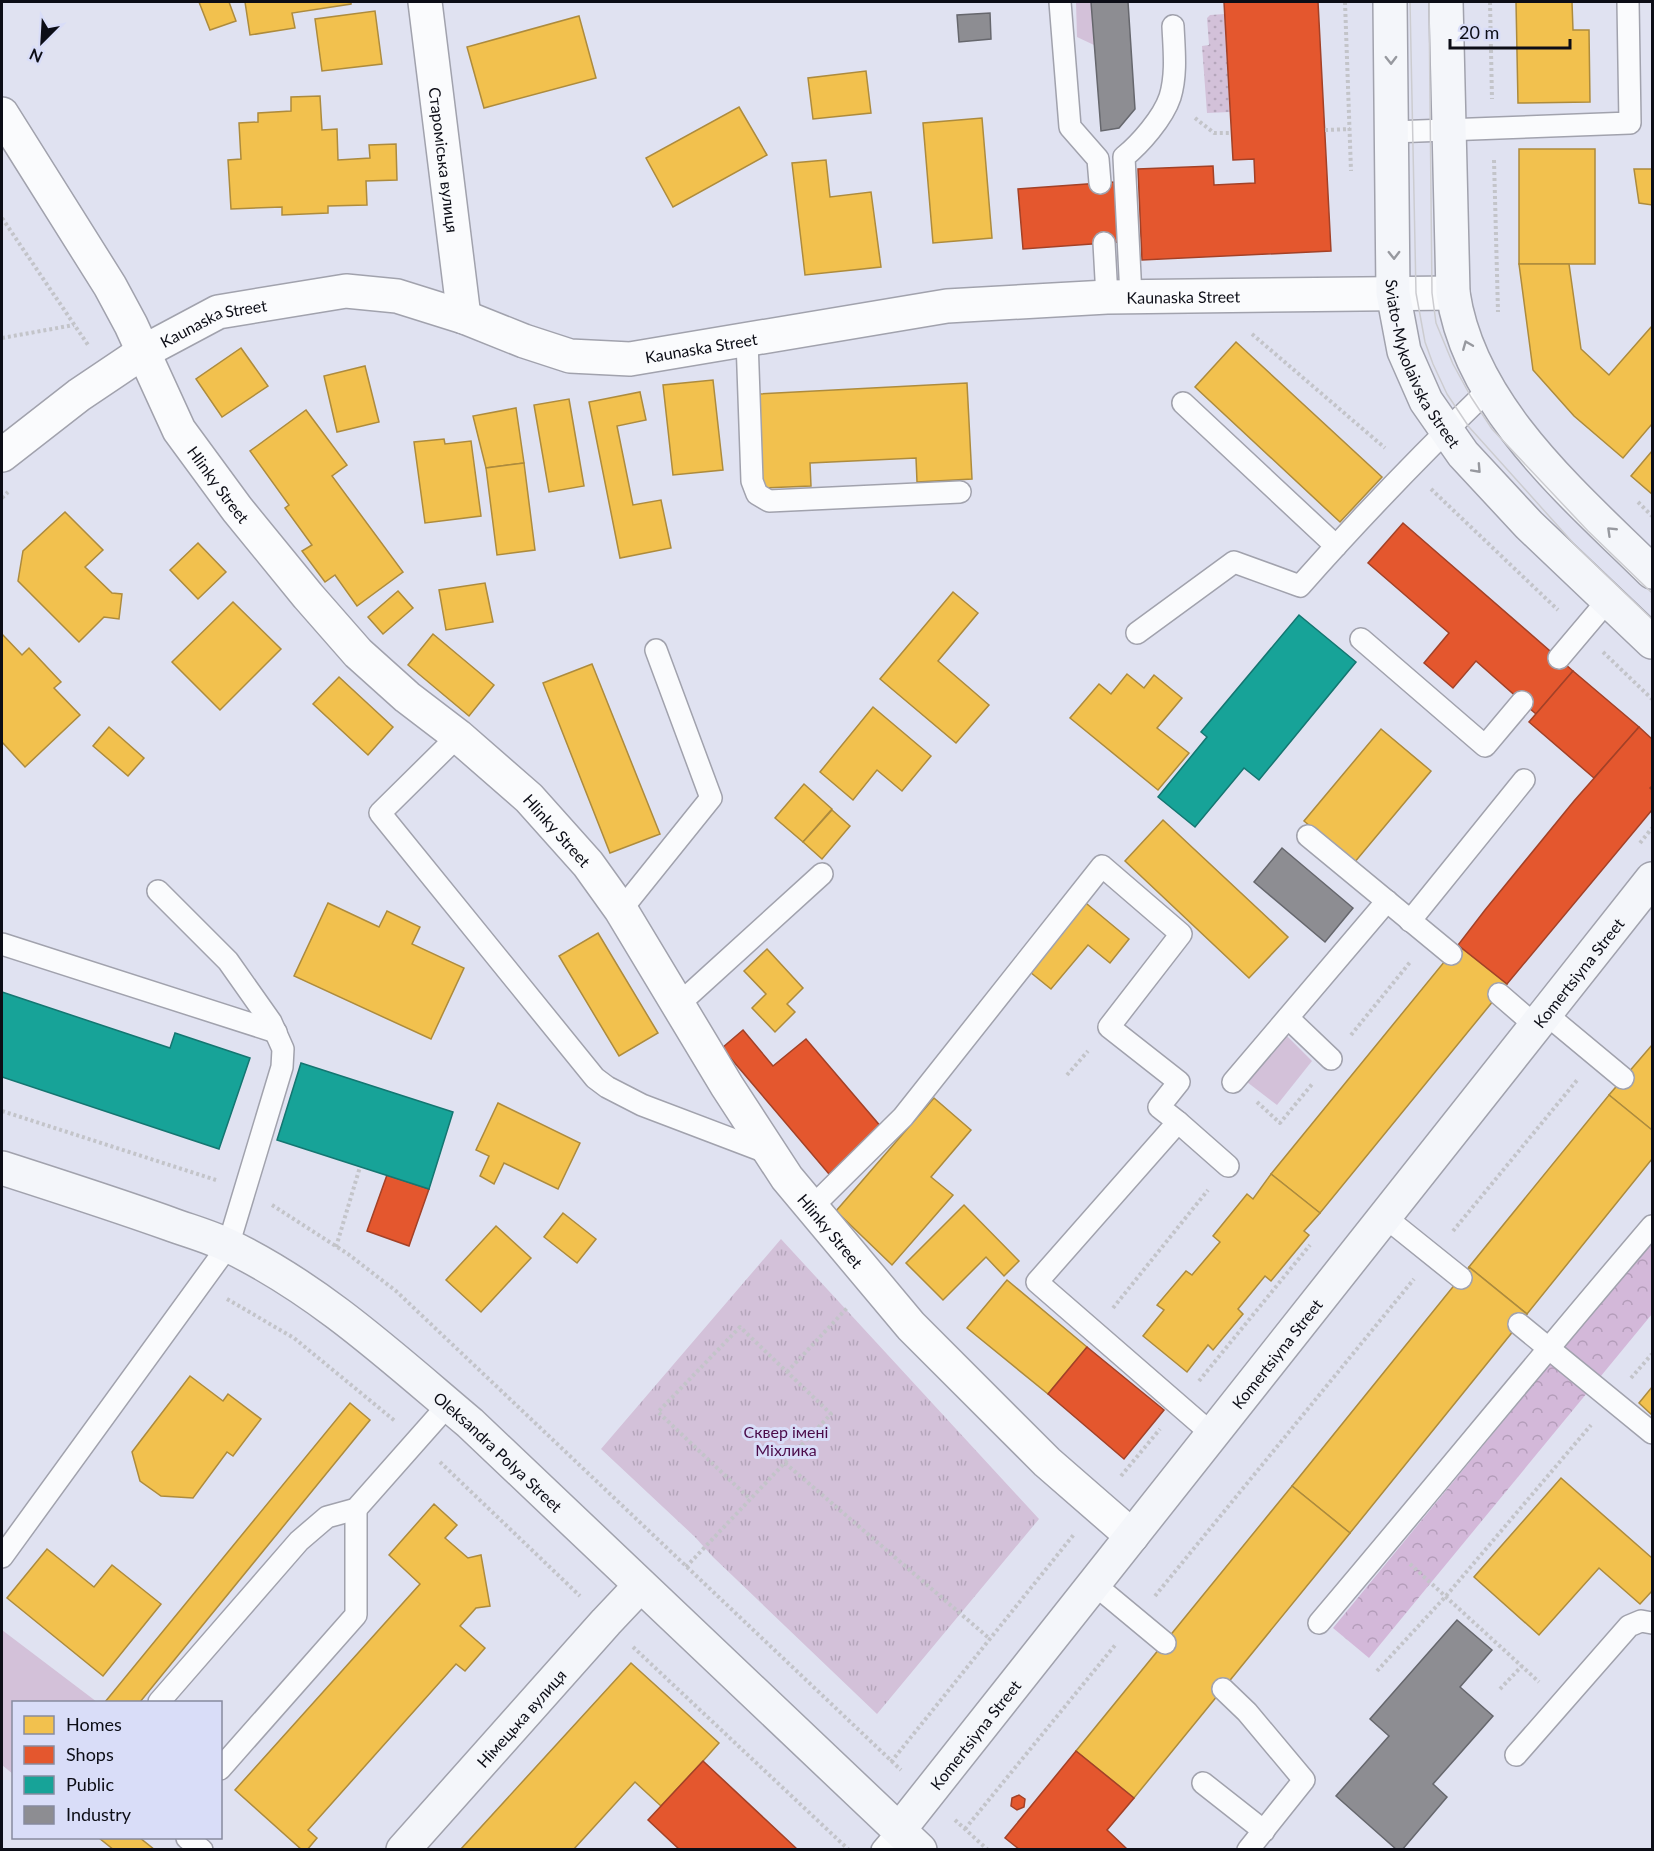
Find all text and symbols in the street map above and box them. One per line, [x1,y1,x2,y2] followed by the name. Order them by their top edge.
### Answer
[12,12,72,72] north arrow
[1450,12,1570,50] scale bar
[1459,21,1499,43] text: 20 m
[26,45,45,67] text: N
[1385,55,1397,64] one-way arrow
[426,86,463,234] street label: Староміська вулиця
[1388,250,1400,259] one-way arrow
[1383,279,1465,451] street label: Sviato-Mykolaivska Street
[1126,286,1241,306] street label: Kaunaska Street
[157,295,268,351] street label: Kaunaska Street
[643,328,759,366] street label: Kaunaska Street
[1462,340,1474,351] one-way arrow
[184,442,254,527] street label: Hlinky Street
[1470,462,1481,473] one-way arrow
[1607,527,1618,538] one-way arrow
[520,790,595,870] street label: Hlinky Street
[1529,913,1627,1031] street label: Komertsiyna Street
[794,1189,868,1272] street label: Hlinky Street
[1227,1295,1326,1412] street label: Komertsiyna Street
[430,1387,567,1515] street label: Oleksandra Polya Street
[744,1422,828,1459] park label: Сквер імені Міхлика
[472,1665,569,1771] street label: Німецька вулиця
[926,1676,1024,1793] street label: Komertsiyna Street
[12,1701,222,1839] legend
[66,1713,122,1735] text: Homes
[66,1743,114,1765] text: Shops
[66,1773,114,1795] text: Public
[66,1803,132,1825] text: Industry

